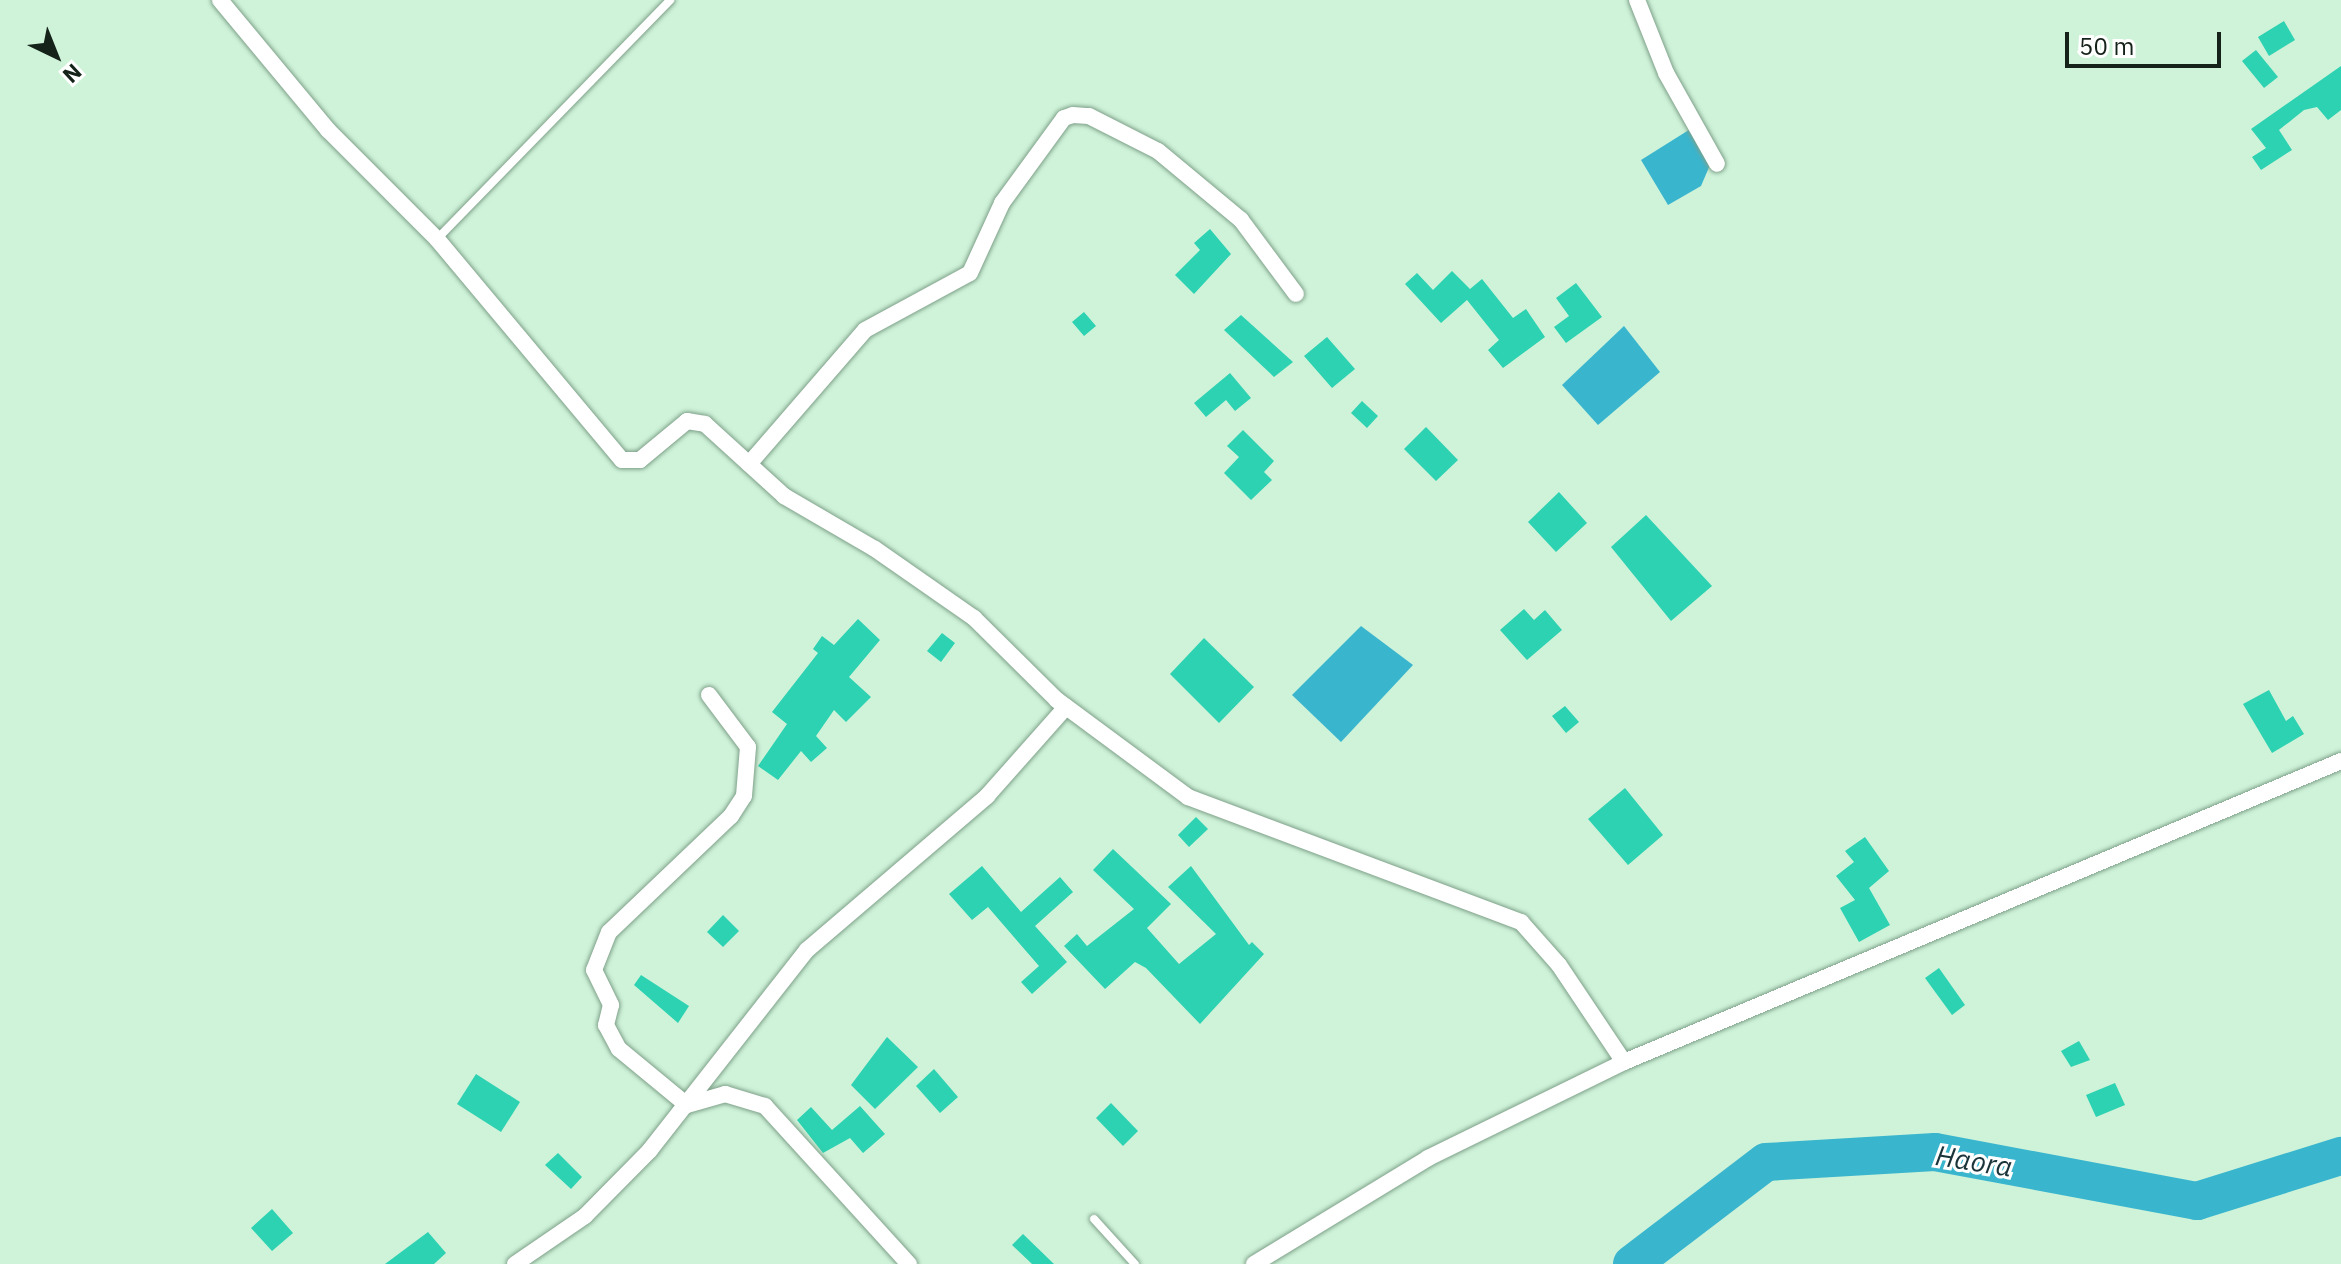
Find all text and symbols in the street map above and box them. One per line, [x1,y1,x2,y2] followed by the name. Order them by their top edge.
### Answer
[16,16,96,96] north arrow
[2069,16,2225,66] scale bar
[2079,30,2134,62] text: 50 m
[57,58,88,90] text: N
[1933,1138,2015,1184] water label: Haora

